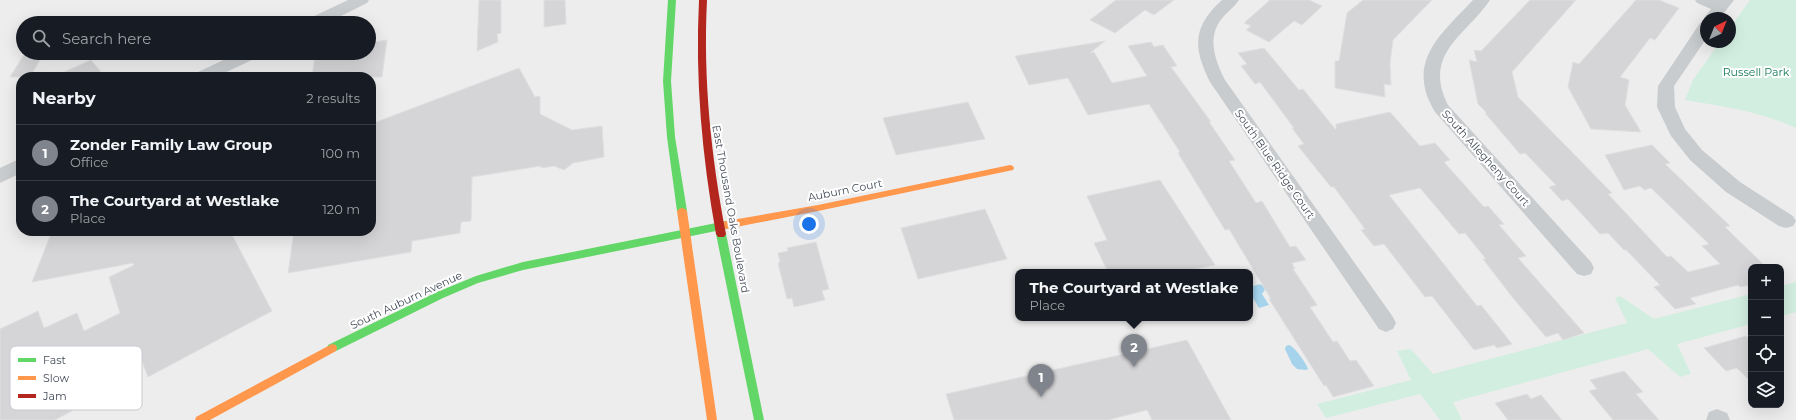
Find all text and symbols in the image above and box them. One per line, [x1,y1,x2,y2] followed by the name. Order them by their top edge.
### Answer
[1700,12,1736,48] north arrow
[16,16,376,60] search box
[30,27,52,49] icon: search
[62,29,151,48] text: Search here
[1723,65,1790,79] park label: Russell Park
[32,88,96,108] text: Nearby
[306,90,360,106] text: 2 results
[1232,107,1318,222] street label: South Blue Ridge Court
[1439,107,1533,209] street label: South Allegheny Court
[709,124,753,294] street label: East Thousand Oaks Boulevard
[70,135,272,154] text: Zonder Family Law Group
[42,145,48,161] text: 1
[321,145,360,161] text: 100 m
[70,154,108,170] text: Office
[807,176,884,204] street label: Auburn Court
[70,191,279,210] text: The Courtyard at Westlake
[41,201,49,217] text: 2
[322,201,360,217] text: 120 m
[70,210,106,226] text: Place
[799,214,819,234] your location
[1748,264,1784,408] map controls
[1748,264,1784,300] button: +
[348,268,465,332] street label: South Auburn Avenue
[1015,269,1253,321] popup
[1029,278,1239,297] text: The Courtyard at Westlake
[1029,297,1065,313] text: Place
[1748,300,1784,336] button: −
[1121,334,1147,367] pin: 2
[1748,336,1784,372] button: locate
[10,346,142,410] legend
[43,353,67,367] text: Fast
[1028,364,1054,397] pin: 1
[43,371,69,385] text: Slow
[1748,372,1784,408] button: layers
[42,389,67,403] text: Jam

